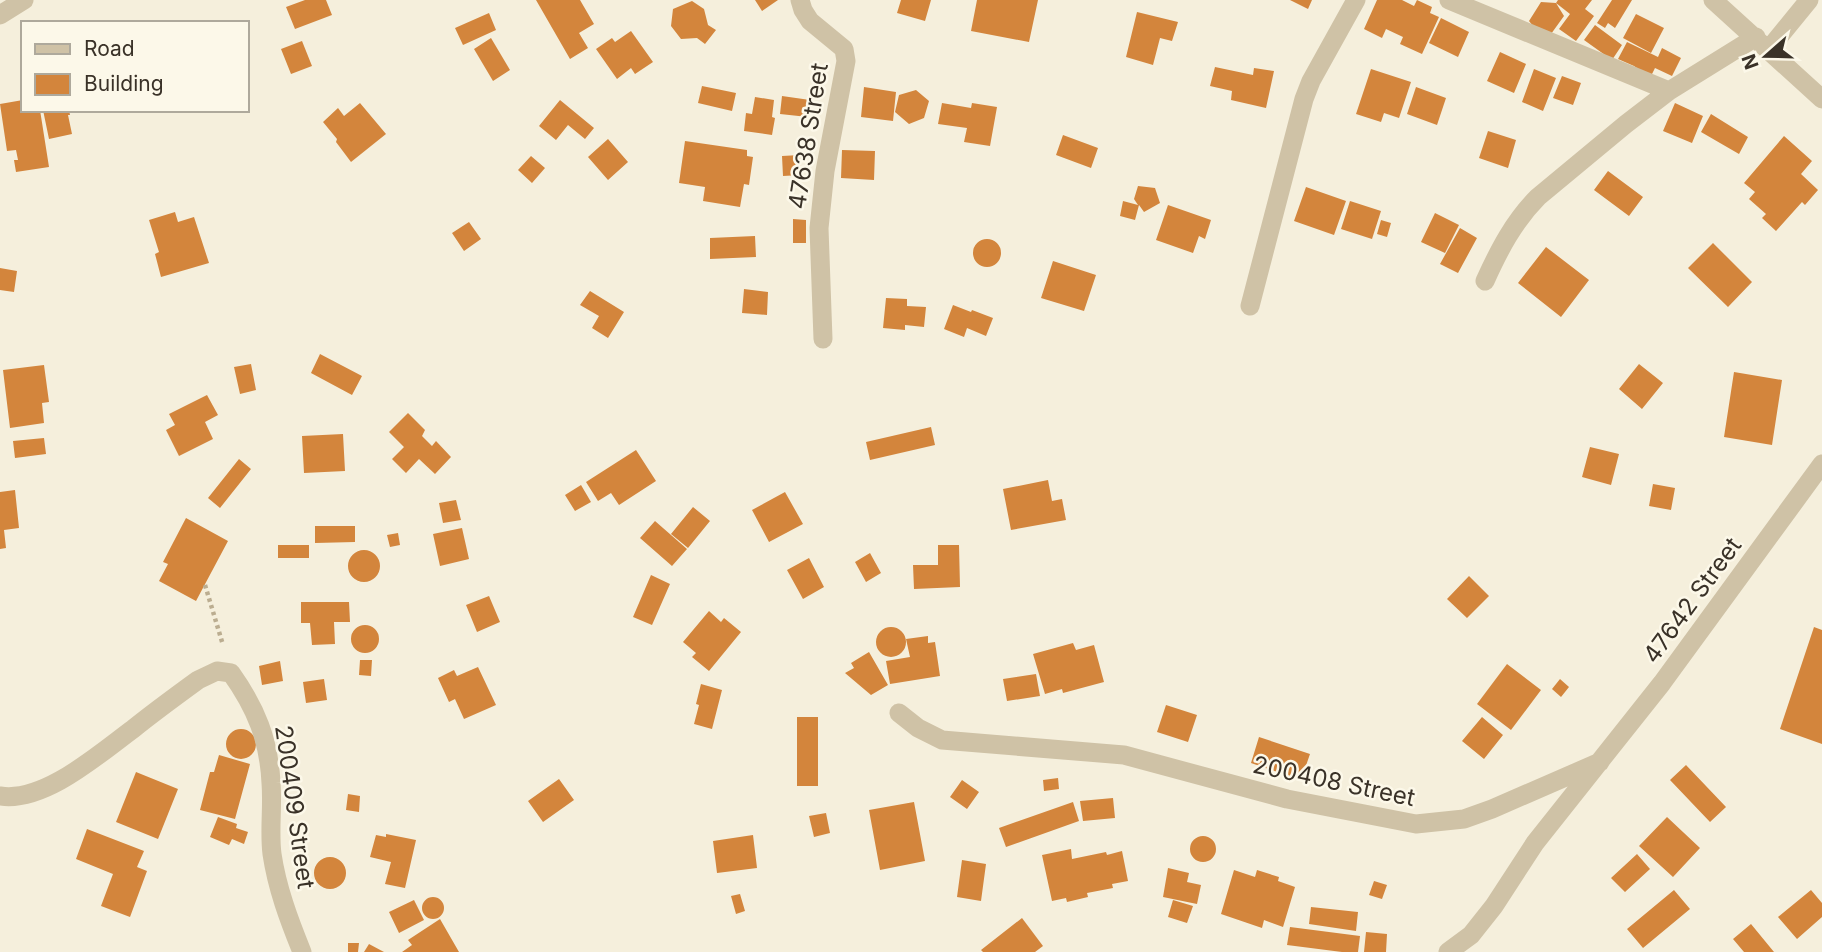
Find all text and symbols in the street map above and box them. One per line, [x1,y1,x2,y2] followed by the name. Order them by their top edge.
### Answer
[21,21,248,112] legend
[1731,21,1801,91] north arrow
[84,36,135,61] text: Road
[1737,51,1764,72] text: N
[782,61,834,211] street label: 47638 Street
[84,71,164,96] text: Building
[1637,531,1747,668] street label: 47642 Street
[269,723,321,891] street label: 200409 Street
[1250,750,1418,812] street label: 200408 Street

